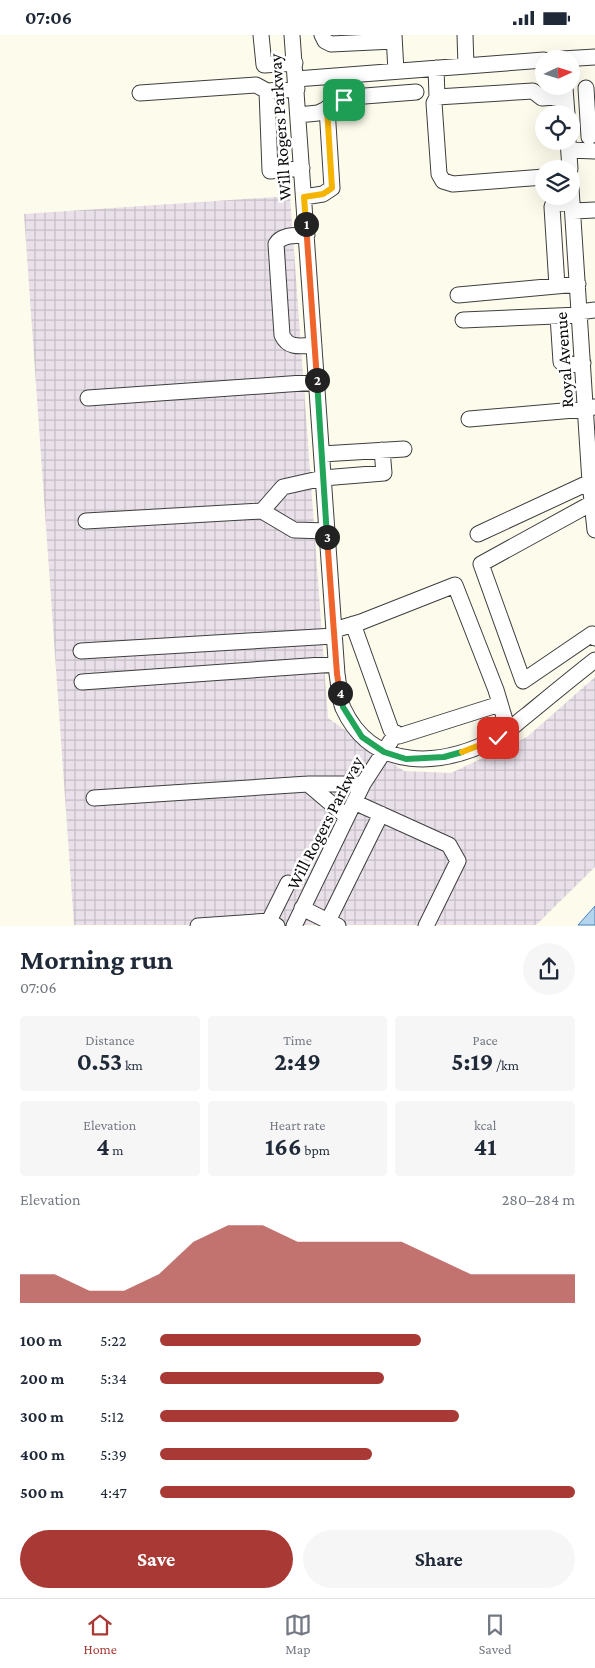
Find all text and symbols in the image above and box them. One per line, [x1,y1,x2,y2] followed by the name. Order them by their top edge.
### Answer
[25,7,72,28] text: 07:06
[535,50,580,95] north arrow
[535,50,580,205] map controls
[265,52,295,201] street label: Will Rogers Parkway
[323,79,365,121] pin
[330,86,358,114] icon: arrive
[535,105,580,150] button: locate
[535,160,580,205] button: layers
[294,211,318,237] pin: 1
[304,216,309,232] text: 1
[551,311,577,409] street label: Royal Avenue
[304,367,330,393] pin: 2
[314,372,321,388] text: 2
[314,525,340,549] pin: 3
[324,529,331,545] text: 3
[328,681,352,705] pin: 4
[337,685,344,701] text: 4
[477,717,519,759] pin
[484,724,512,752] icon: check
[283,752,368,893] street label: Will Rogers Parkway
[523,943,575,995] button: share
[20,944,173,975] text: Morning run
[20,979,57,996] text: 07:06
[85,1032,134,1048] text: Distance
[283,1032,312,1048] text: Time
[473,1032,498,1048] text: Pace
[77,1048,122,1075] text: 0.53
[274,1048,321,1075] text: 2:49
[451,1048,493,1075] text: 5:19
[122,1057,143,1073] text: km
[493,1057,519,1073] text: /km
[83,1117,136,1133] text: Elevation
[270,1117,325,1133] text: Heart rate
[474,1117,496,1133] text: kcal
[96,1133,110,1160] text: 4
[265,1133,302,1160] text: 166
[474,1133,497,1160] text: 41
[110,1142,124,1158] text: m
[302,1142,330,1158] text: bpm
[20,1191,81,1208] text: Elevation
[502,1191,575,1208] text: 280–284 m
[20,1332,62,1349] text: 100 m
[100,1332,126,1349] text: 5:22
[20,1370,64,1387] text: 200 m
[100,1370,127,1387] text: 5:34
[20,1408,64,1425] text: 300 m
[100,1408,124,1425] text: 5:12
[20,1446,65,1463] text: 400 m
[100,1446,127,1463] text: 5:39
[20,1484,64,1501] text: 500 m
[100,1484,127,1501] text: 4:47
[20,1530,293,1588] button: Save
[303,1530,575,1588] button: Share
[83,1611,117,1657] tab: Home
[284,1611,312,1657] tab: Map
[479,1611,512,1657] tab: Saved

